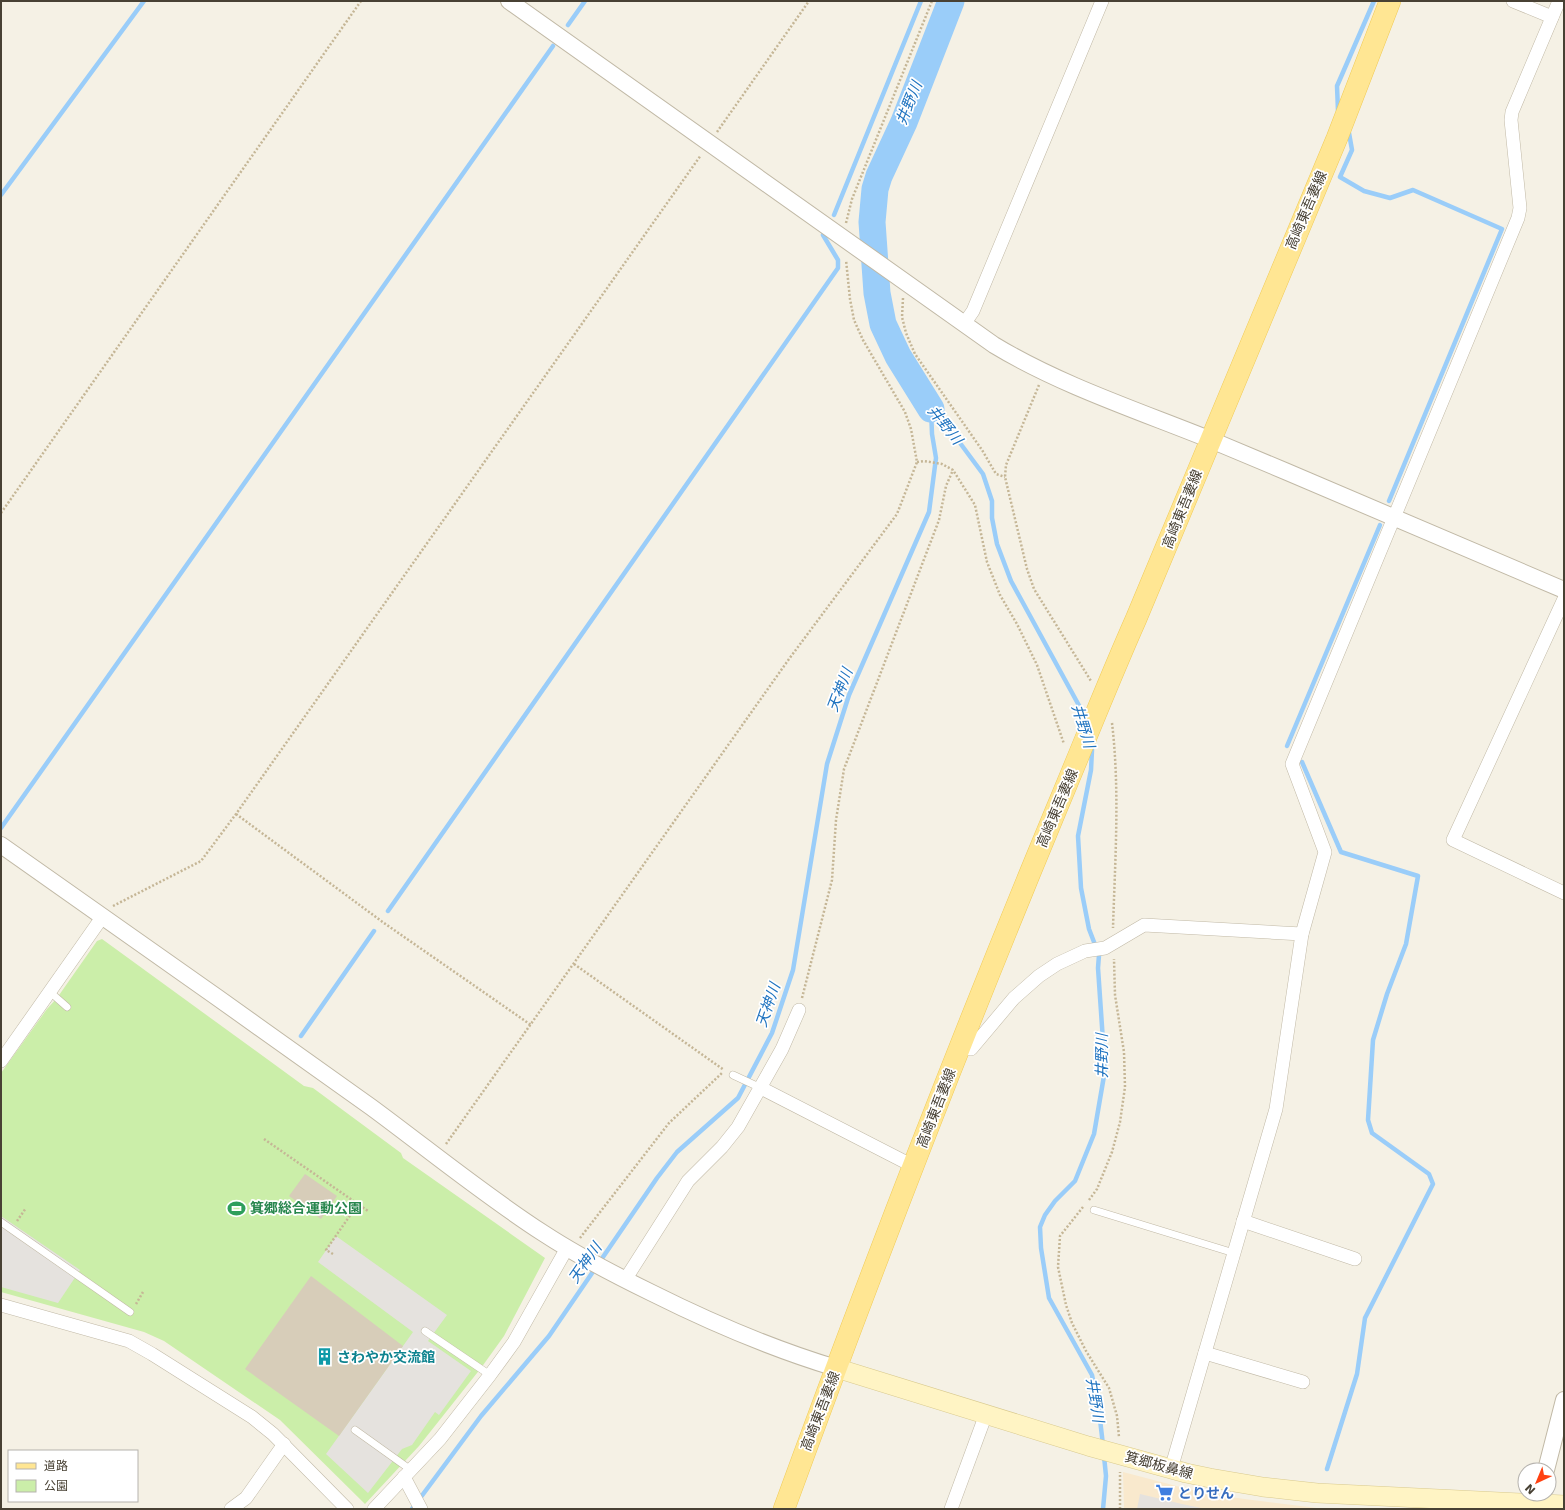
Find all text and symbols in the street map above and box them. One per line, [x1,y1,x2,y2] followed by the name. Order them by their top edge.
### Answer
[892,77,927,127] water label: 井野川
[1282,168,1330,252] street label: 高崎東吾妻線
[924,402,967,450] water label: 井野川
[1159,467,1205,551] street label: 高崎東吾妻線
[824,664,857,714] water label: 天神川
[1068,702,1099,752] water label: 井野川
[1033,766,1081,850] street label: 高崎東吾妻線
[752,979,784,1029] water label: 天神川
[1093,1032,1111,1079] water label: 井野川
[913,1066,959,1150] street label: 高崎東吾妻線
[227,1198,247,1218] sports icon: 箕郷総合運動公園
[250,1200,362,1216] place label: 箕郷総合運動公園
[565,1238,606,1287] water label: 天神川
[314,1347,334,1367] building icon: さわやか交流館
[337,1349,435,1365] place label: さわやか交流館
[797,1369,843,1453] street label: 高崎東吾妻線
[1083,1376,1108,1426] water label: 井野川
[1123,1448,1195,1482] street label: 箕郷板鼻線
[8,1450,138,1502] legend
[44,1459,68,1473] text: 道路
[1517,1462,1557,1502] north arrow
[44,1479,68,1493] text: 公園
[1523,1481,1538,1497] text: N
[1155,1483,1175,1503] supermarket icon: とりせん
[1178,1485,1234,1501] place label: とりせん

